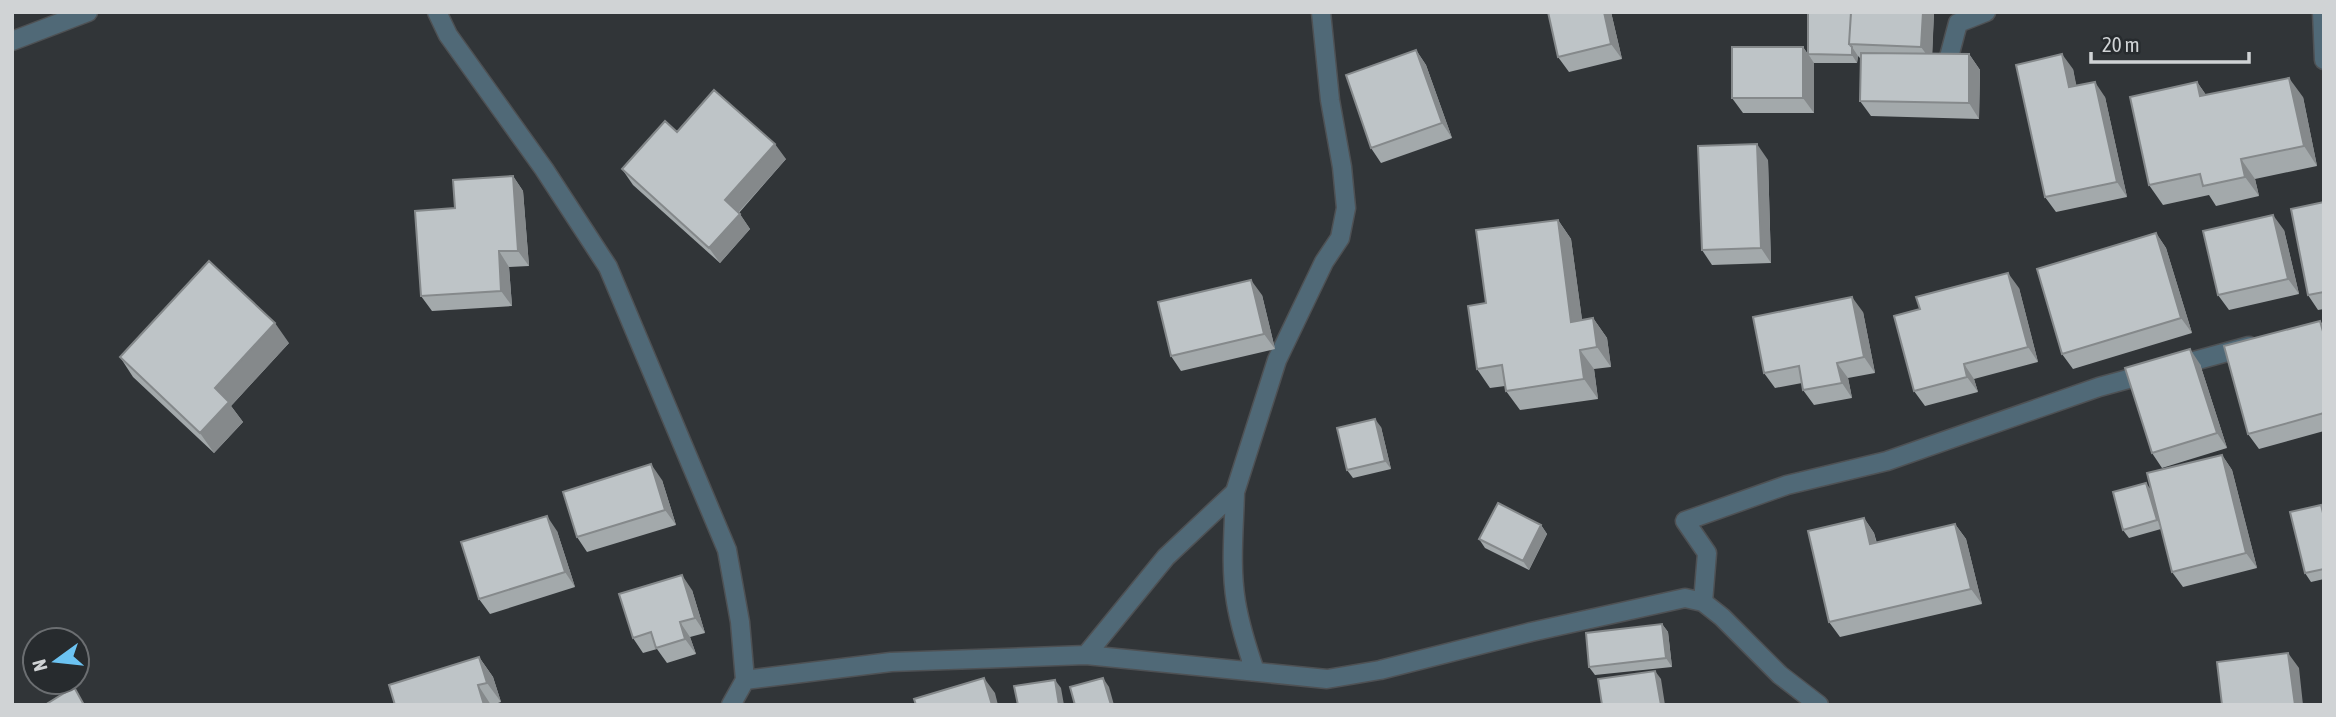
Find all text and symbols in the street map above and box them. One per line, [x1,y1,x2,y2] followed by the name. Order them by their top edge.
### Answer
[2091,21,2248,65] scale bar
[2102,32,2140,56] text: 20 m
[21,626,91,696] north arrow
[28,657,52,674] text: N

